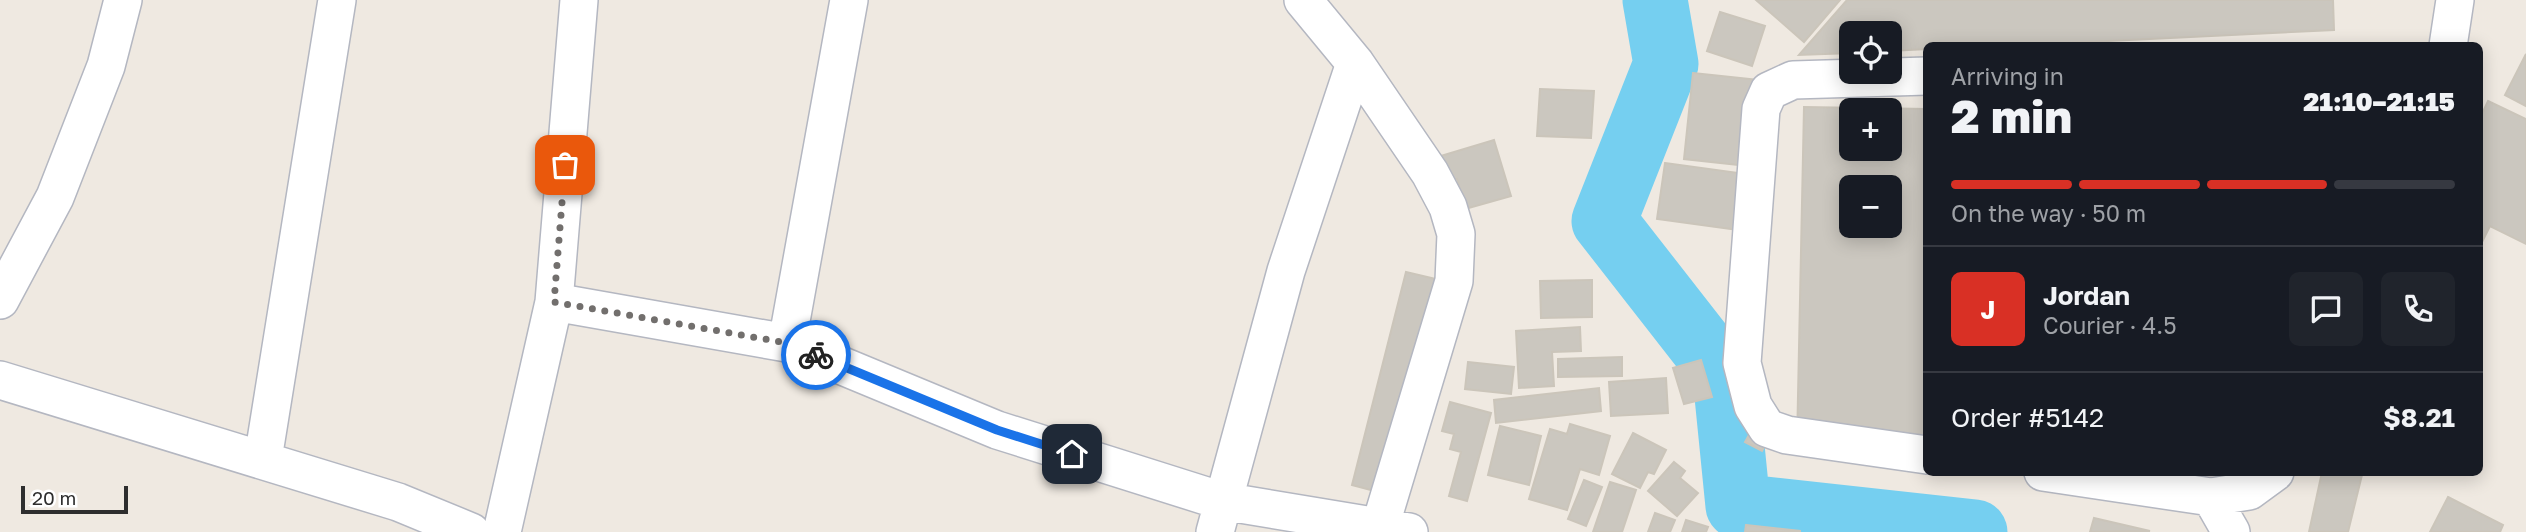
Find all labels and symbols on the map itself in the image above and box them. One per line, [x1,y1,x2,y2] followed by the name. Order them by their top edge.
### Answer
[535,135,595,195] pin
[781,320,851,390] courier
[1042,424,1102,484] pin
[21,483,128,515] scale bar

